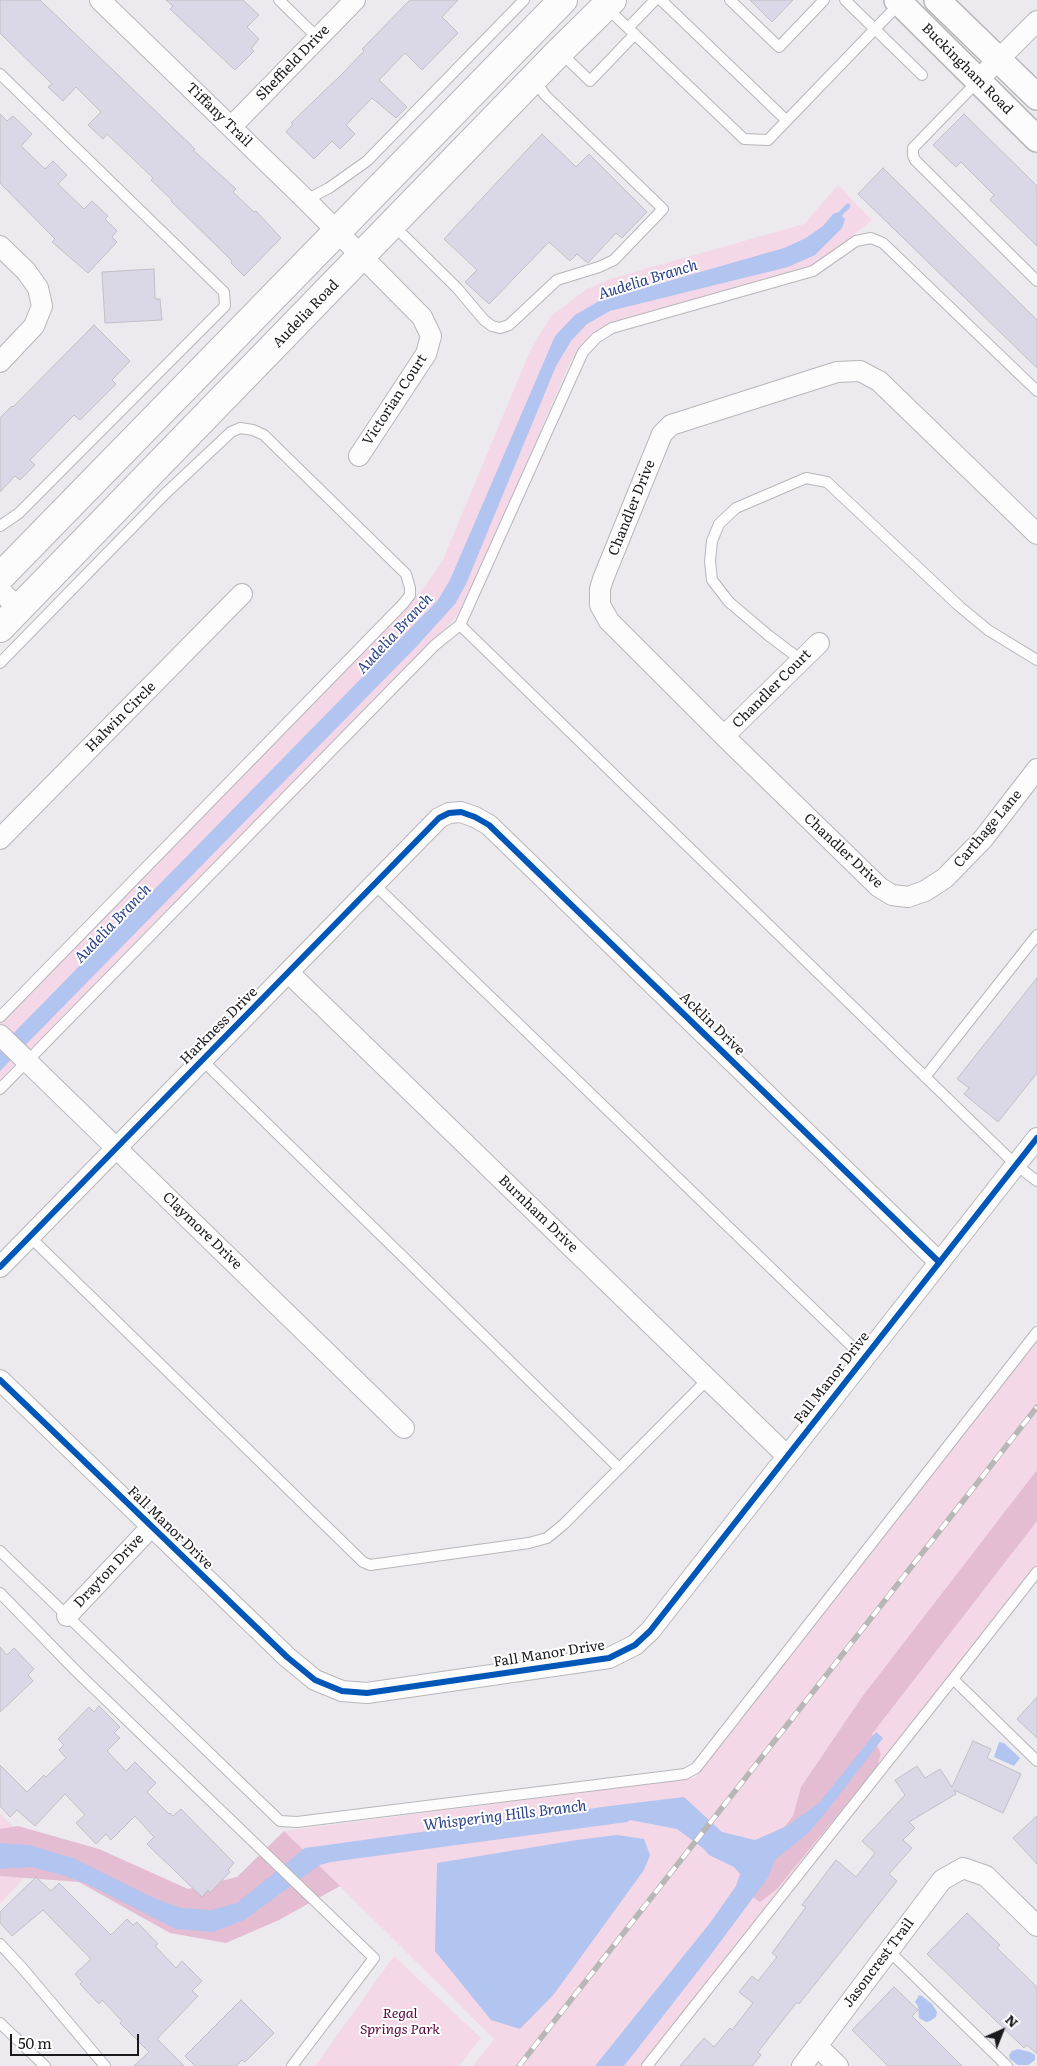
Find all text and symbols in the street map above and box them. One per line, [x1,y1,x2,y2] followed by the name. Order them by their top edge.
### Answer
[918,20,1016,118] street label: Buckingham Road
[253,22,333,104] street label: Sheffield Drive
[183,79,255,151] street label: Tiffany Trail
[596,256,700,304] water label: Audelia Branch
[269,277,343,351] street label: Audelia Road
[359,351,431,449] street label: Victorian Court
[605,458,659,558] street label: Chandler Drive
[353,590,437,678] water label: Audelia Branch
[729,646,815,732] street label: Chandler Court
[82,678,160,756] street label: Halwin Circle
[951,787,1025,871] street label: Carthage Lane
[800,810,886,892] street label: Chandler Drive
[71,881,155,967] water label: Audelia Branch
[177,984,261,1068] street label: Harkness Drive
[676,989,748,1059] street label: Acklin Drive
[495,1172,581,1256] street label: Burnham Drive
[159,1189,245,1273] street label: Claymore Drive
[791,1329,873,1427] street label: Fall Manor Drive
[124,1483,216,1573] street label: Fall Manor Drive
[71,1531,147,1611] street label: Drayton Drive
[492,1637,606,1671] street label: Fall Manor Drive
[422,1797,588,1835] water label: Whispering Hills Branch
[840,1915,918,2011] street label: Jasoncrest Trail
[360,2006,440,2038] park label: Regal Springs Park
[977,2006,1027,2056] north arrow
[1001,2009,1024,2031] text: N
[12,2024,141,2056] scale bar
[18,2031,52,2054] text: 50 m

